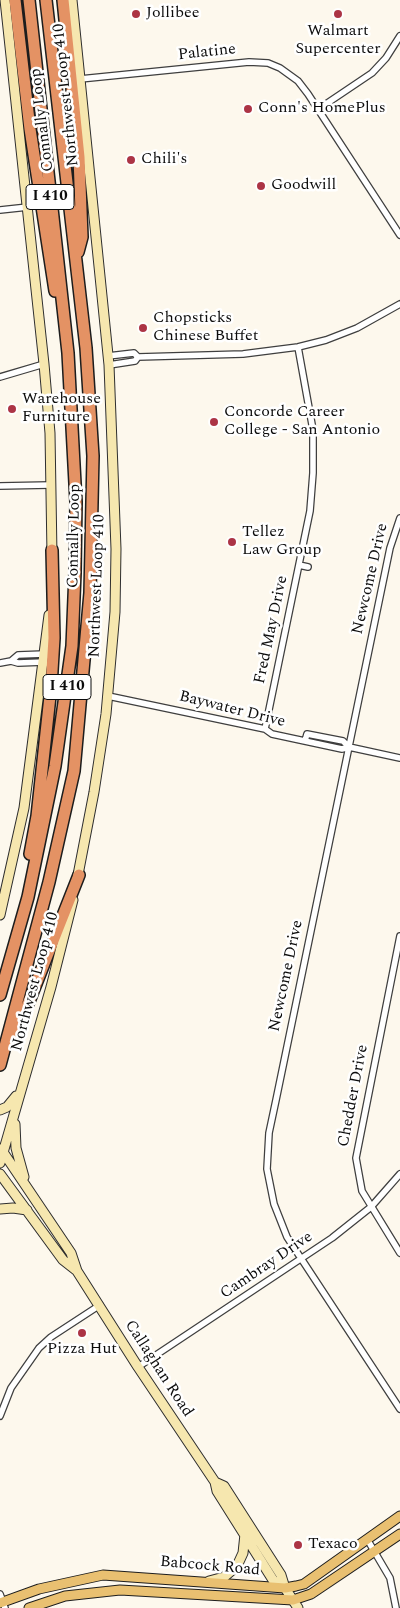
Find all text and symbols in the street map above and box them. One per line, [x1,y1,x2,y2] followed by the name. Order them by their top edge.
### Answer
[146,4,200,24] place label: Jollibee
[130,8,142,20] marker: Jollibee
[332,8,344,20] marker: Walmart Supercenter
[295,22,381,60] place label: Walmart Supercenter
[50,23,84,167] street label: Northwest Loop 410
[177,40,237,66] street label: Palatine
[27,67,59,173] street label: Connally Loop
[258,99,386,119] place label: Conn's HomePlus
[242,103,254,115] marker: Conn's HomePlus
[141,150,187,170] place label: Chili's
[125,154,137,166] marker: Chili's
[271,176,336,196] place label: Goodwill
[255,180,267,192] marker: Goodwill
[26,184,74,210] road number: I 410
[153,309,258,347] place label: Chopsticks Chinese Buffet
[137,322,149,334] marker: Chopsticks Chinese Buffet
[22,390,101,428] place label: Warehouse Furniture
[6,403,18,415] marker: Warehouse Furniture
[224,403,380,441] place label: Concorde Career College - San Antonio
[208,416,220,428] marker: Concorde Career College - San Antonio
[64,484,86,588] street label: Connally Loop
[86,514,110,658] street label: Northwest Loop 410
[349,522,393,636] street label: Newcome Drive
[242,523,321,561] place label: Tellez Law Group
[226,536,238,548] marker: Tellez Law Group
[251,574,293,686] street label: Fred May Drive
[43,674,91,700] road number: I 410
[177,688,287,732] street label: Baywater Drive
[8,910,64,1054] street label: Northwest Loop 410
[266,918,308,1034] street label: Newcome Drive
[335,1043,373,1149] street label: Chedder Drive
[217,1228,317,1304] street label: Cambray Drive
[120,1317,196,1421] street label: Callaghan Road
[76,1327,88,1339] marker: Pizza Hut
[47,1340,117,1360] place label: Pizza Hut
[308,1535,358,1555] place label: Texaco
[292,1539,304,1551] marker: Texaco
[159,1553,261,1581] street label: Babcock Road

